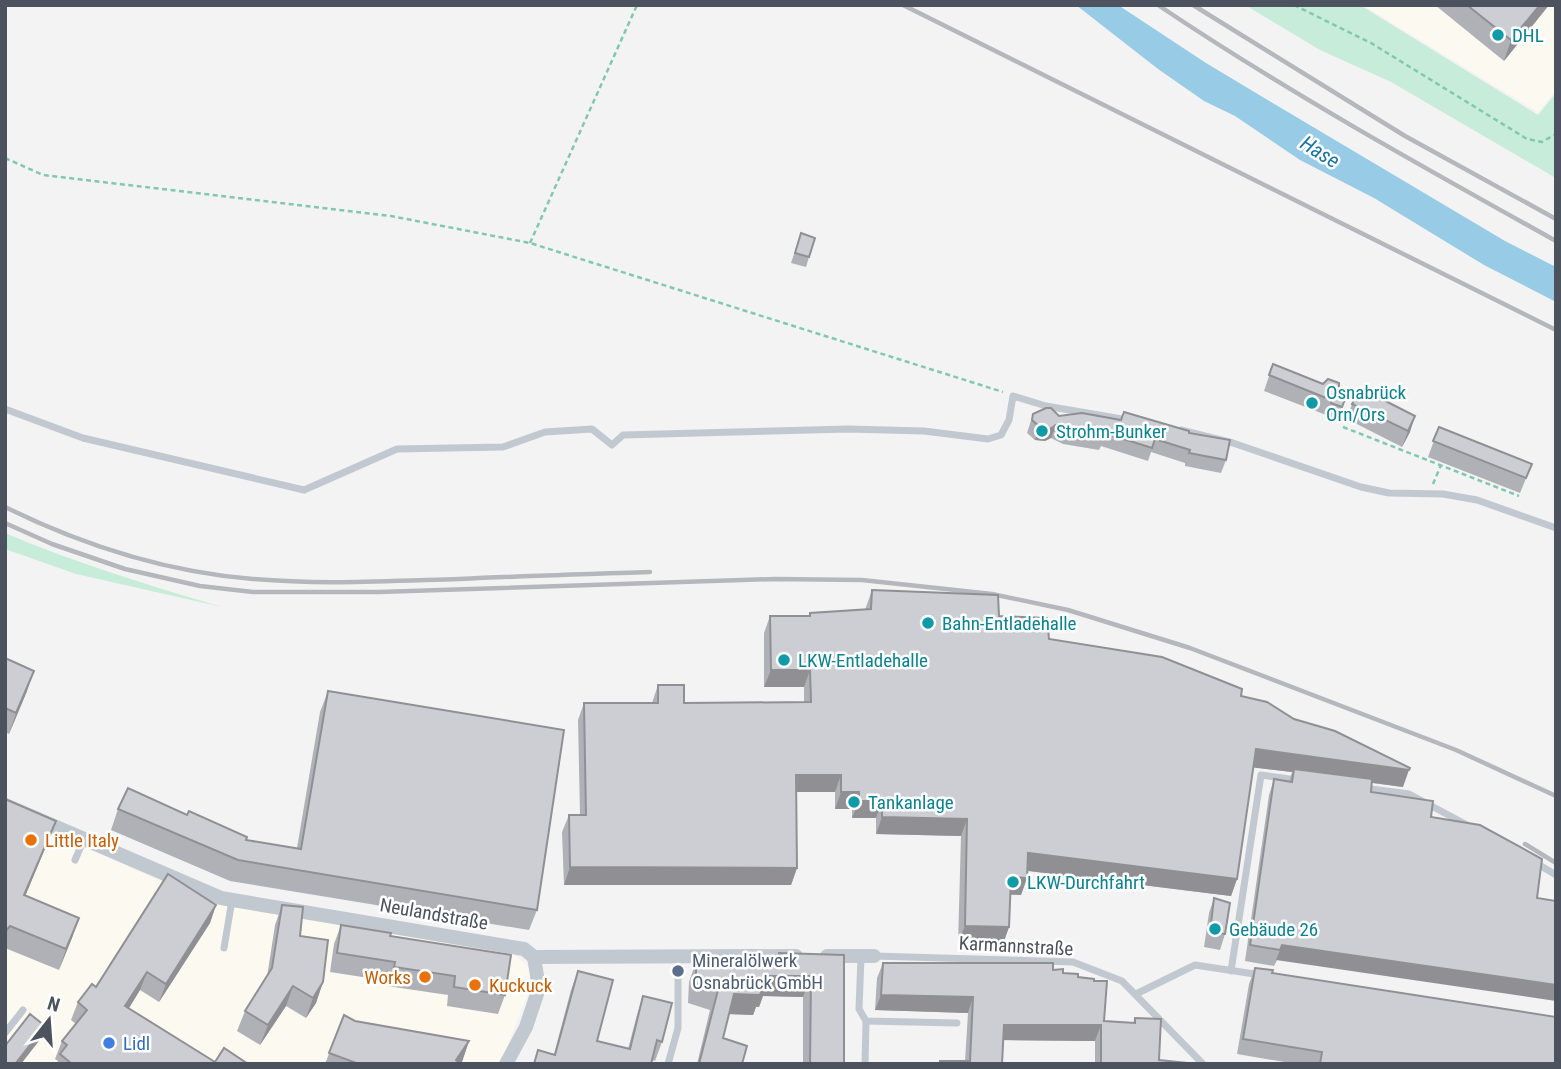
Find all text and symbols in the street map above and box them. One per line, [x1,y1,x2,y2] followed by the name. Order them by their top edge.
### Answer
[1512,24,1544,47] place label: DHL
[1490,27,1506,43] marker: DHL
[1296,131,1344,173] water label: Hase
[1326,381,1407,426] place label: Osnabrück Orn/Ors
[1304,395,1320,411] marker: Osnabrück Orn/Ors
[1056,420,1167,443] place label: Strohm-Bunker
[1034,423,1050,439] marker: Strohm-Bunker
[942,612,1077,635] place label: Bahn-Entladehalle
[920,615,936,631] marker: Bahn-Entladehalle
[798,649,928,672] place label: LKW-Entladehalle
[776,652,792,668] marker: LKW-Entladehalle
[868,791,954,814] place label: Tankanlage
[846,794,862,810] marker: Tankanlage
[45,829,119,852] place label: Little Italy
[23,832,39,848] marker: Little Italy
[1027,871,1145,894] place label: LKW-Durchfahrt
[1005,874,1021,890] marker: LKW-Durchfahrt
[378,893,490,935] street label: Neulandstraße
[1229,918,1318,941] place label: Gebäude 26
[1207,921,1223,937] marker: Gebäude 26
[958,932,1074,960] street label: Karmannstraße
[692,949,823,994] place label: Mineralölwerk Osnabrück GmbH
[670,963,686,979] marker: Mineralölwerk Osnabrück GmbH
[364,966,411,989] place label: Works
[417,969,433,985] marker: Works
[489,974,553,997] place label: Kuckuck
[467,977,483,993] marker: Kuckuck
[14,985,84,1055] north arrow
[45,992,63,1017] text: N
[123,1032,150,1055] place label: Lidl
[101,1035,117,1051] marker: Lidl

